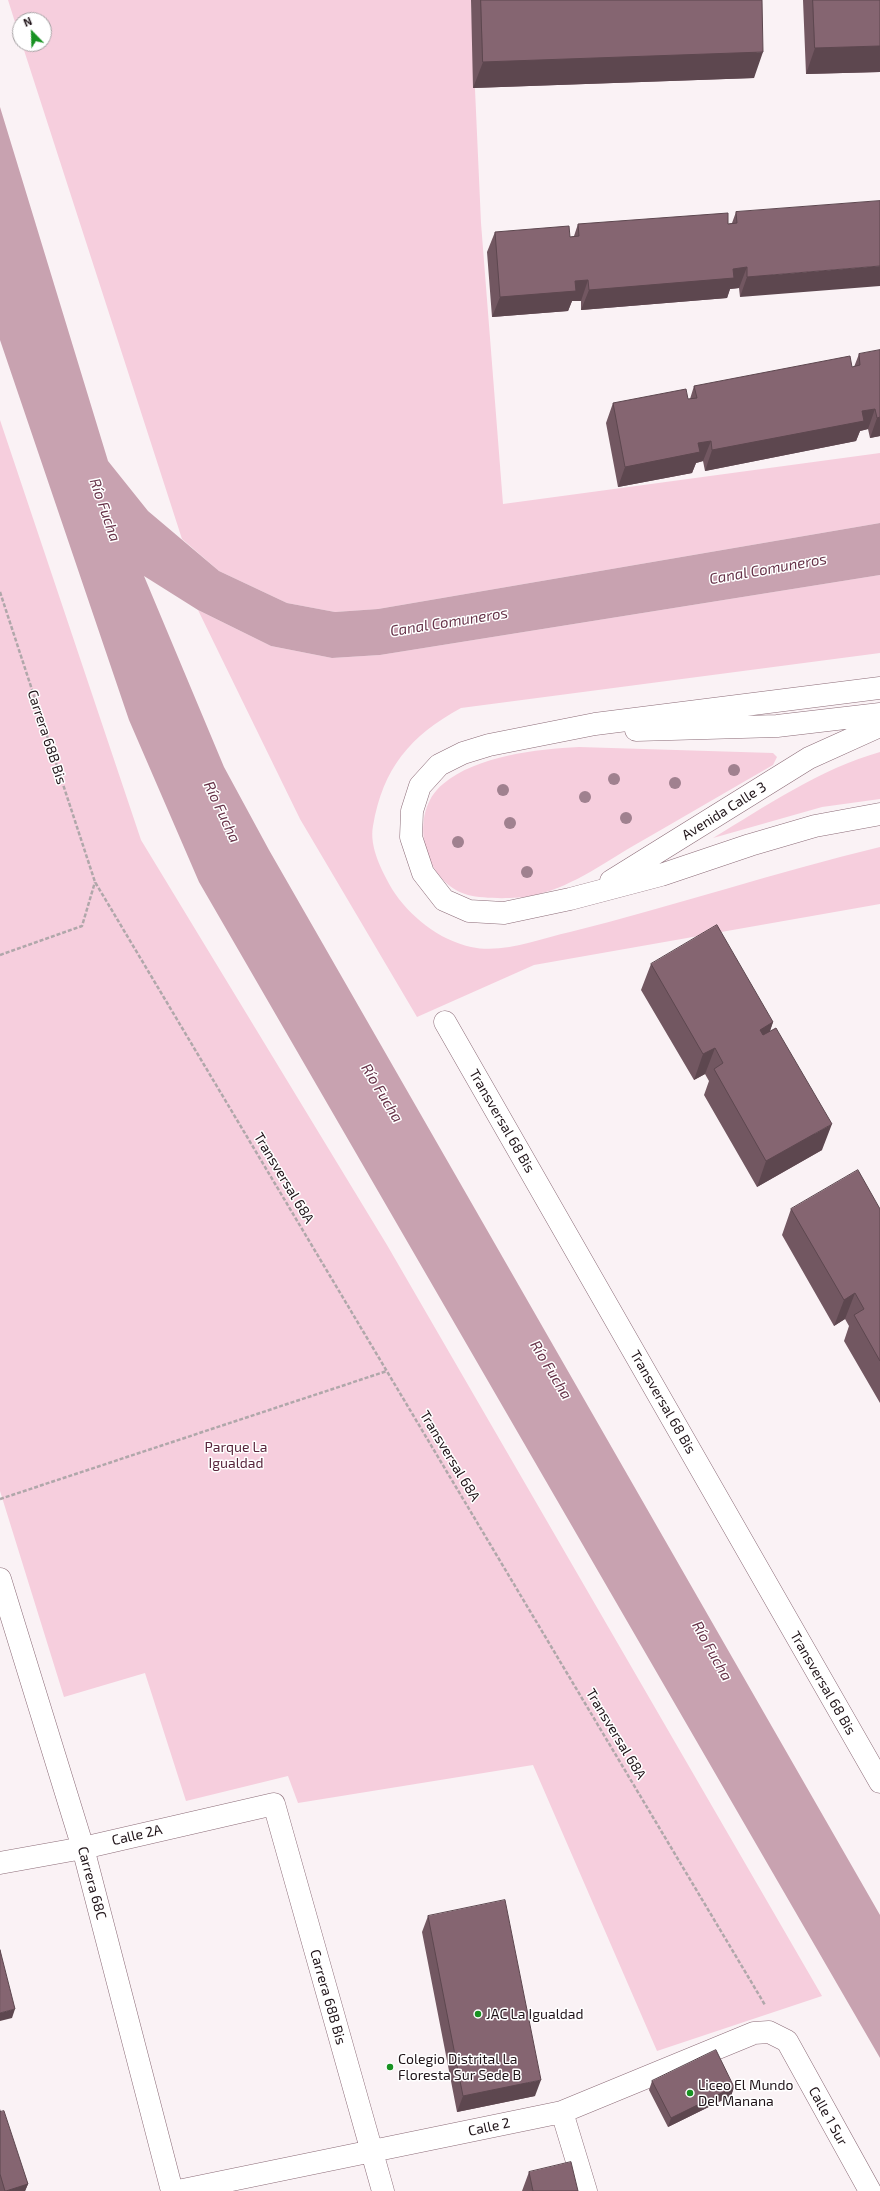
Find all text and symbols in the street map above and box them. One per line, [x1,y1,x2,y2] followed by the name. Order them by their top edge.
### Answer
[12,12,52,52] north arrow
[21,14,34,29] text: N
[86,476,124,544] water label: Río Fucha
[708,550,828,588] water label: Canal Comuneros
[389,604,509,640] water label: Canal Comuneros
[24,688,70,786] street label: Carrera 68B Bis
[200,778,244,846] water label: Río Fucha
[679,778,769,844] street label: Avenida Calle 3
[357,1060,407,1126] water label: Río Fucha
[466,1066,538,1176] street label: Transversal 68 Bis
[250,1129,318,1227] street label: Transversal 68A
[526,1337,576,1403] water label: Río Fucha
[627,1347,699,1457] street label: Transversal 68 Bis
[416,1407,484,1505] street label: Transversal 68A
[205,1439,267,1472] park label: Parque La Igualdad
[688,1618,736,1684] water label: Río Fucha
[787,1628,859,1738] street label: Transversal 68 Bis
[582,1685,650,1783] street label: Transversal 68A
[110,1821,164,1849] street label: Calle 2A
[74,1845,110,1921] street label: Carrera 68C
[306,1947,350,2047] street label: Carrera 68B Bis
[486,2006,584,2022] place label: JAC La Igualdad
[473,2009,483,2019] marker: JAC La Igualdad
[398,2051,521,2084] place label: Colegio Distrital La Floresta Sur Sede B
[385,2062,395,2072] marker: Colegio Distrital La Floresta Sur Sede B
[698,2077,793,2110] place label: Liceo El Mundo Del Manana
[805,2084,851,2148] street label: Calle 1 Sur
[685,2088,695,2098] marker: Liceo El Mundo Del Manana
[466,2114,512,2140] street label: Calle 2

